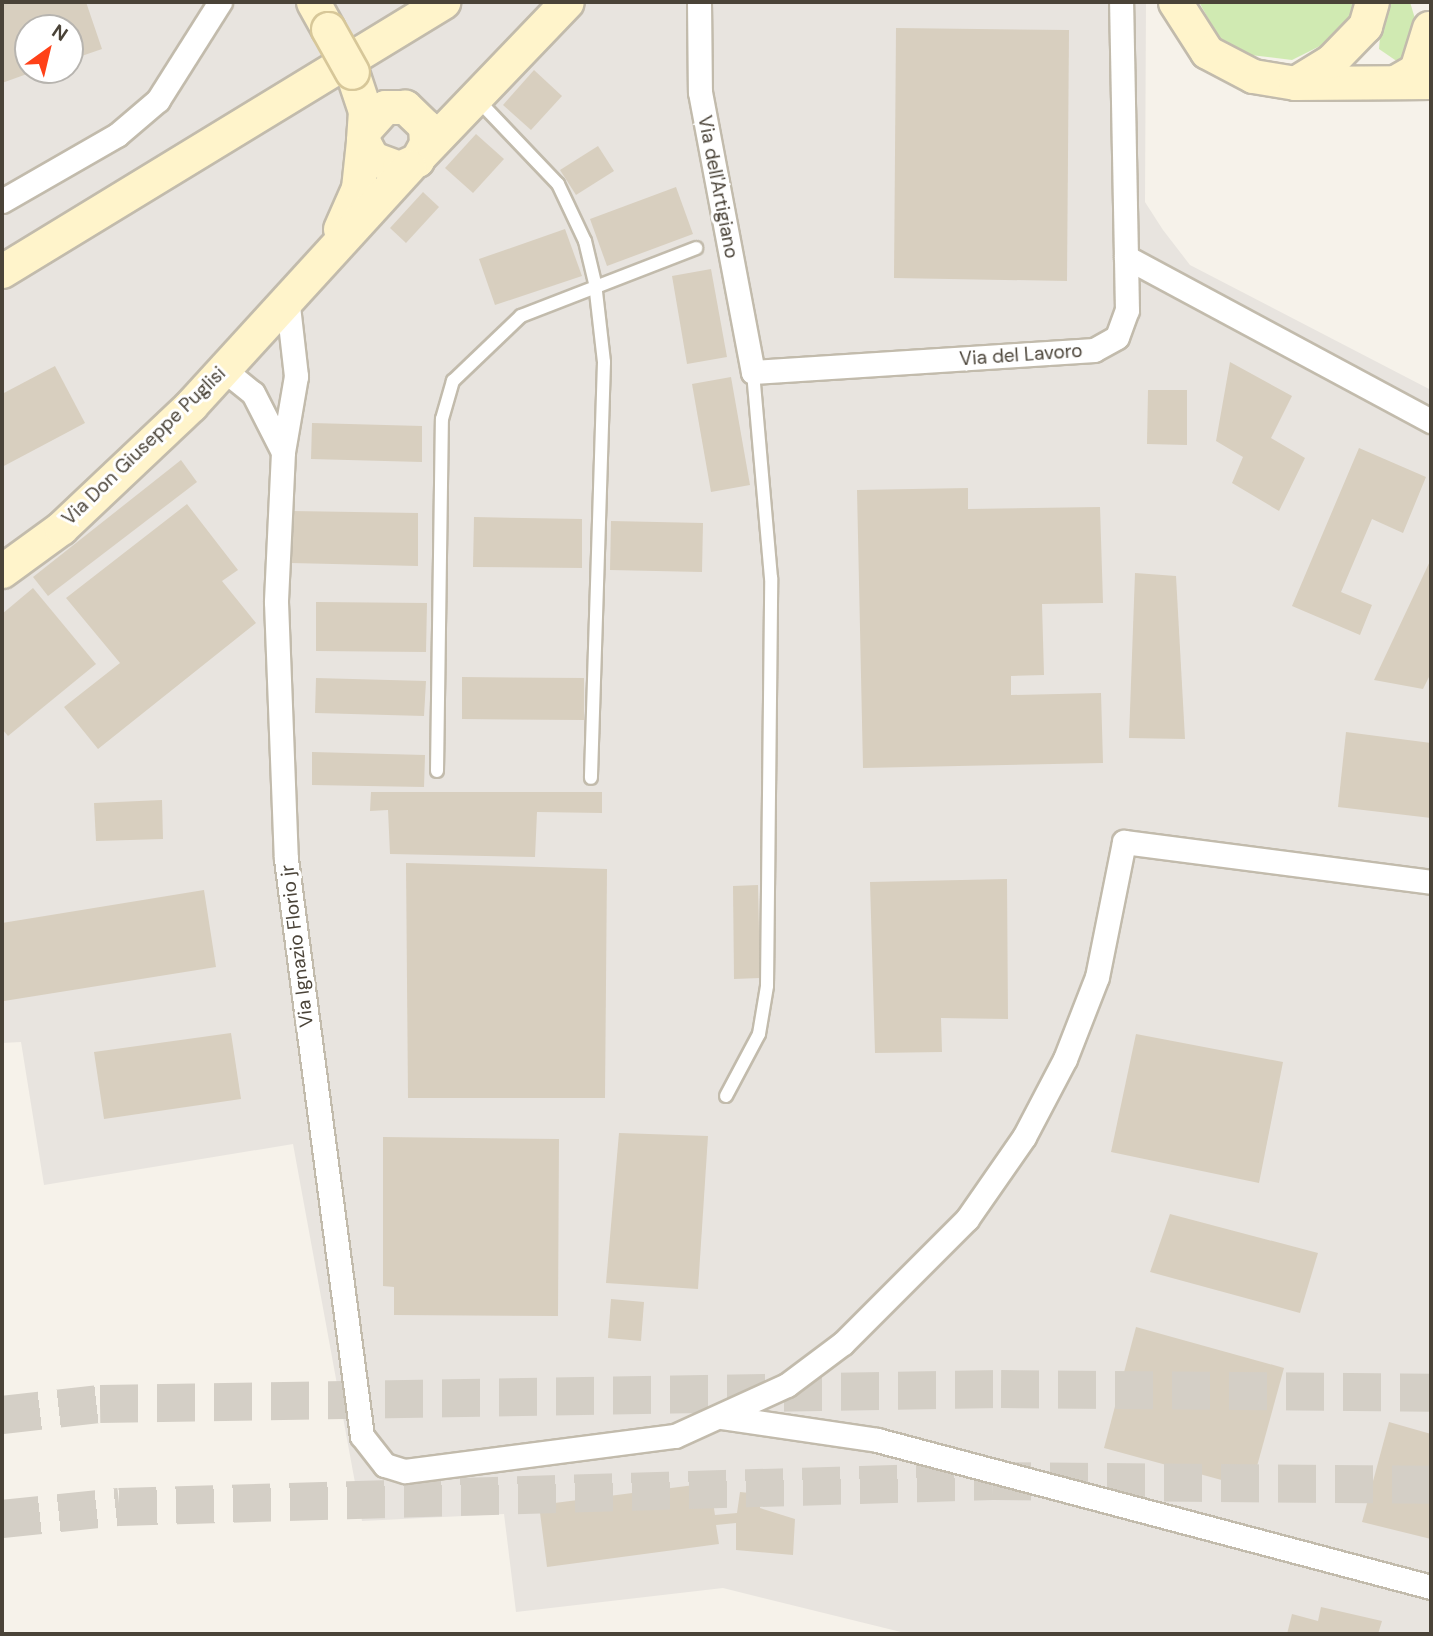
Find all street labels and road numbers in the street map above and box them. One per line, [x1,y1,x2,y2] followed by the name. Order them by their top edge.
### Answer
[693,114,743,260] street label: Via dell'Artigiano
[959,339,1083,371] street label: Via del Lavoro
[58,362,230,530] street label: Via Don Giuseppe Puglisi
[276,863,318,1029] street label: Via Ignazio Florio jr

